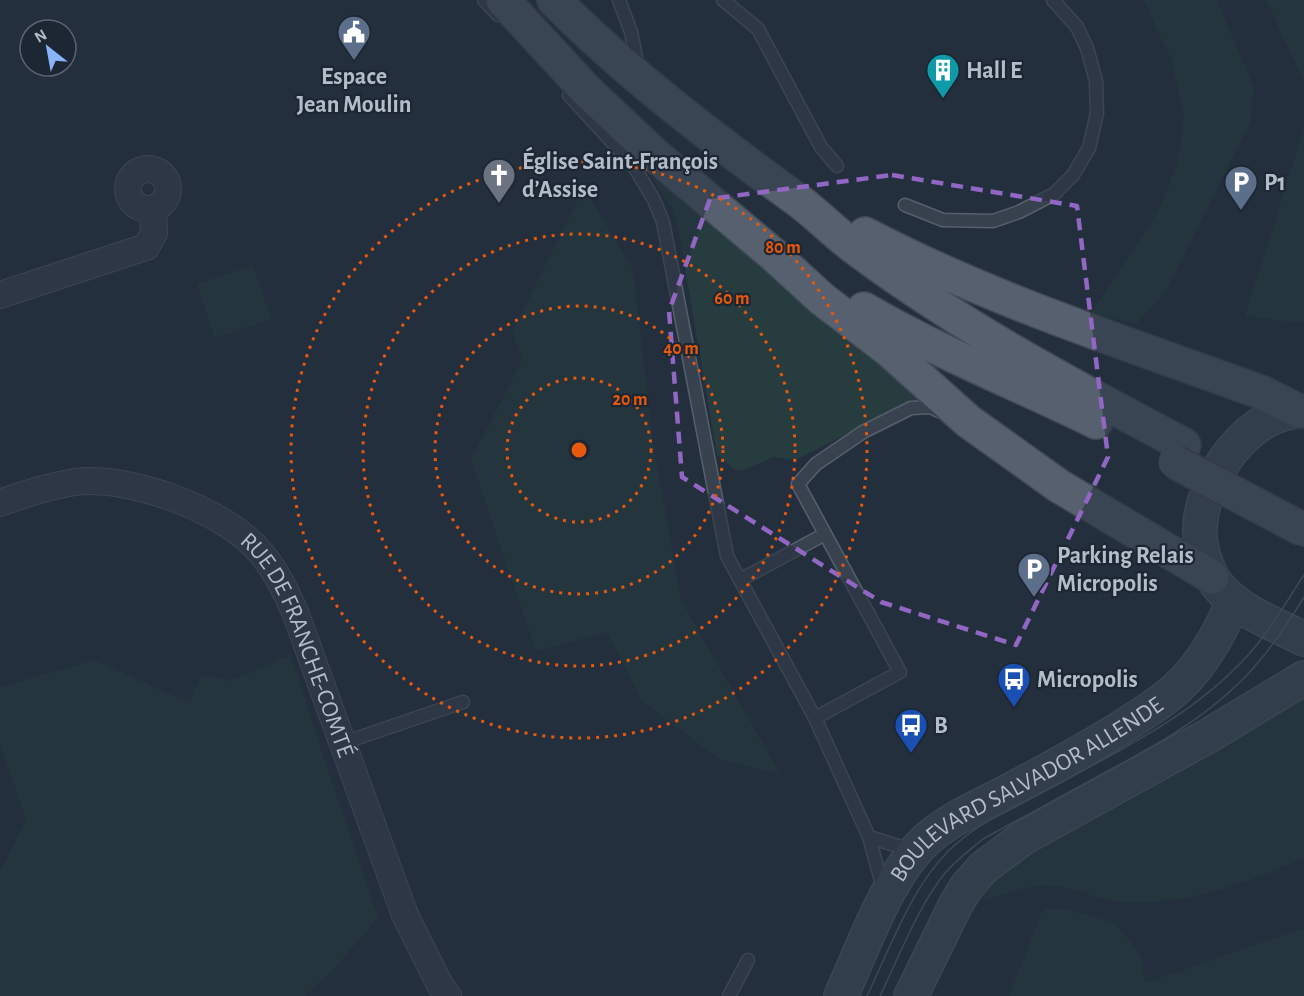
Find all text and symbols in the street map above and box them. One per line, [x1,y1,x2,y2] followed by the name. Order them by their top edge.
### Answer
[336,14,372,61] public building icon: Espace Jean Moulin
[18,18,78,78] north arrow
[32,26,50,46] text: N
[925,52,961,99] building icon: Hall E
[966,59,1022,83] place label: Hall E
[296,65,412,117] place label: Espace Jean Moulin
[522,146,718,202] place label: Église Saint-François d’Assise
[481,157,517,204] church icon: Église Saint-François d’Assise
[1223,164,1259,211] parking icon: P1
[1264,171,1286,195] place label: P1
[765,239,801,257] text: 80 m
[714,290,750,308] text: 60 m
[663,340,699,358] text: 40 m
[612,391,648,409] text: 20 m
[569,440,589,460] centre of rings
[236,528,360,761] street label: RUE DE FRANCHE-COMTÉ
[1057,544,1194,596] place label: Parking Relais Micropolis
[1016,551,1052,598] parking icon: Parking Relais Micropolis
[996,661,1032,708] bus stop icon: Micropolis
[1037,668,1138,692] place label: Micropolis
[886,693,1168,886] street label: BOULEVARD SALVADOR ALLENDE
[893,707,929,754] bus stop icon: B
[934,714,948,738] place label: B

